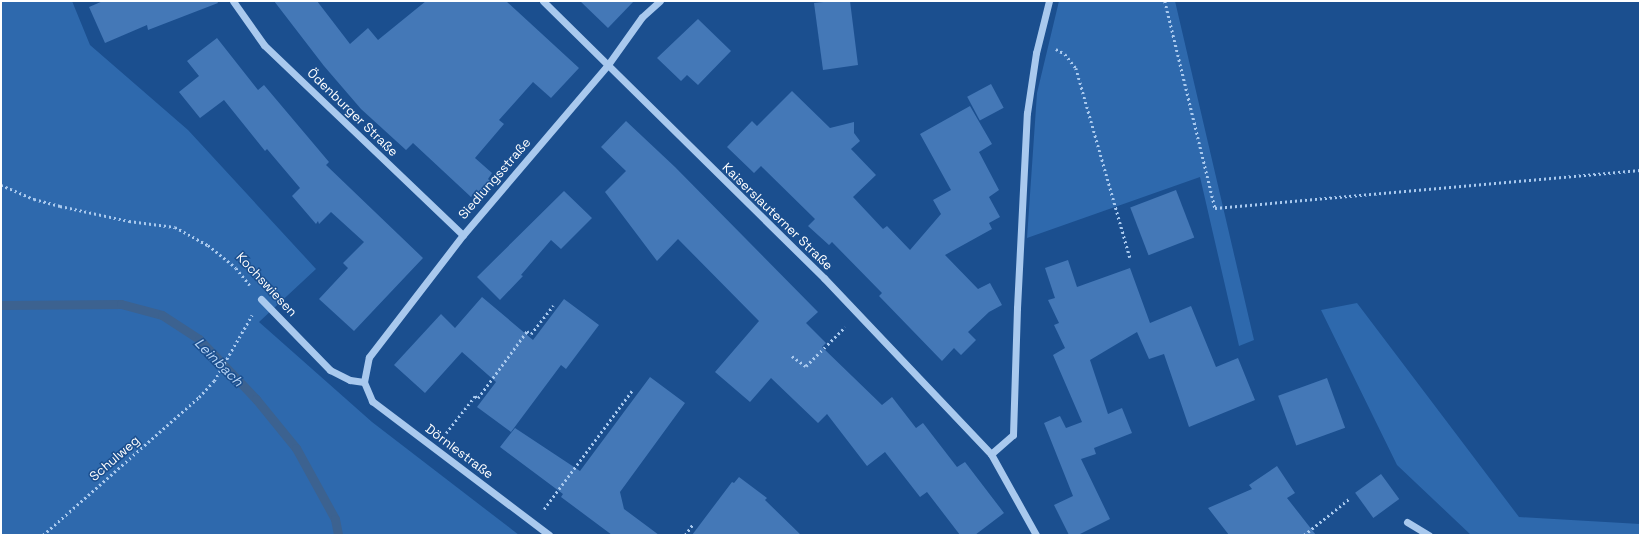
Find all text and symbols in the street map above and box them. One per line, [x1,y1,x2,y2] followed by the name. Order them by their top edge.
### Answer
[303,66,401,160] street label: Ödenburger Straße
[456,135,534,223] street label: Siedlungsstraße
[719,160,835,274] street label: Kaiserslauterner Straße
[232,250,300,320] street label: Kochswiesen
[191,334,247,390] water label: Leinbach
[422,421,496,483] street label: Dörnlestraße
[87,433,143,485] street label: Schulweg

